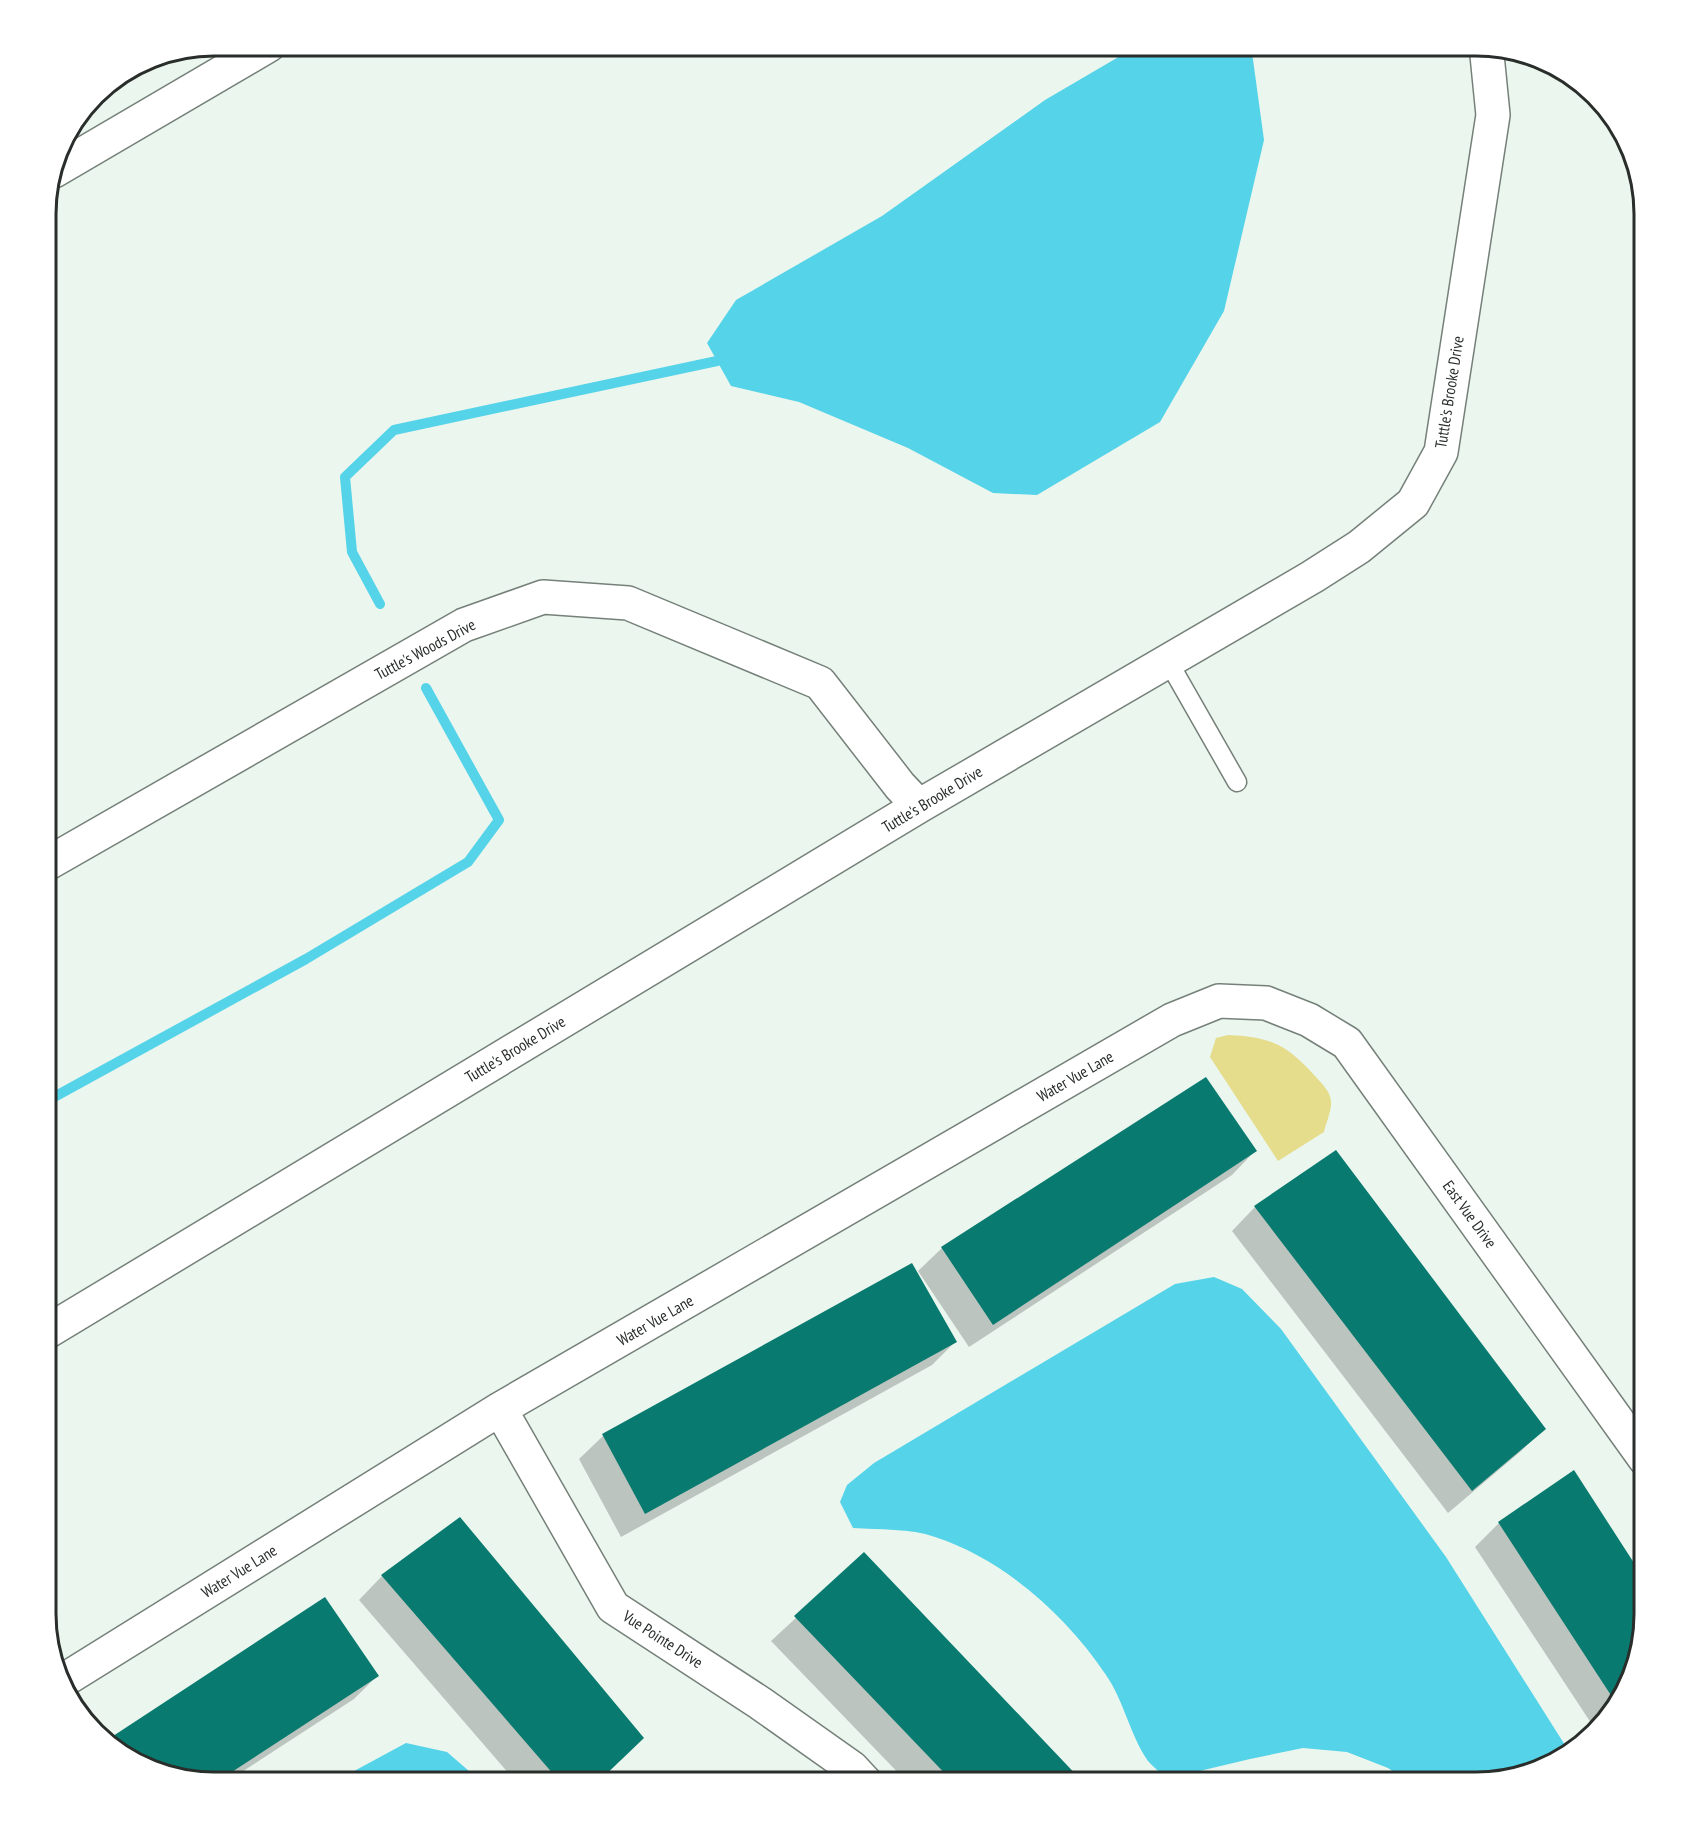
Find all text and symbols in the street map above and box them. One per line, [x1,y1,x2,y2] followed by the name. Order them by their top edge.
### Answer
[1430,334,1468,450] street label: Tuttle's Brooke Drive
[371,614,479,684] street label: Tuttle's Woods Drive
[878,761,986,837] street label: Tuttle's Brooke Drive
[461,1011,569,1087] street label: Tuttle's Brooke Drive
[1033,1046,1117,1106] street label: Water Vue Lane
[1439,1176,1501,1252] street label: East Vue Drive
[613,1290,697,1350] street label: Water Vue Lane
[198,1540,280,1602] street label: Water Vue Lane
[618,1605,707,1672] street label: Vue Pointe Drive

